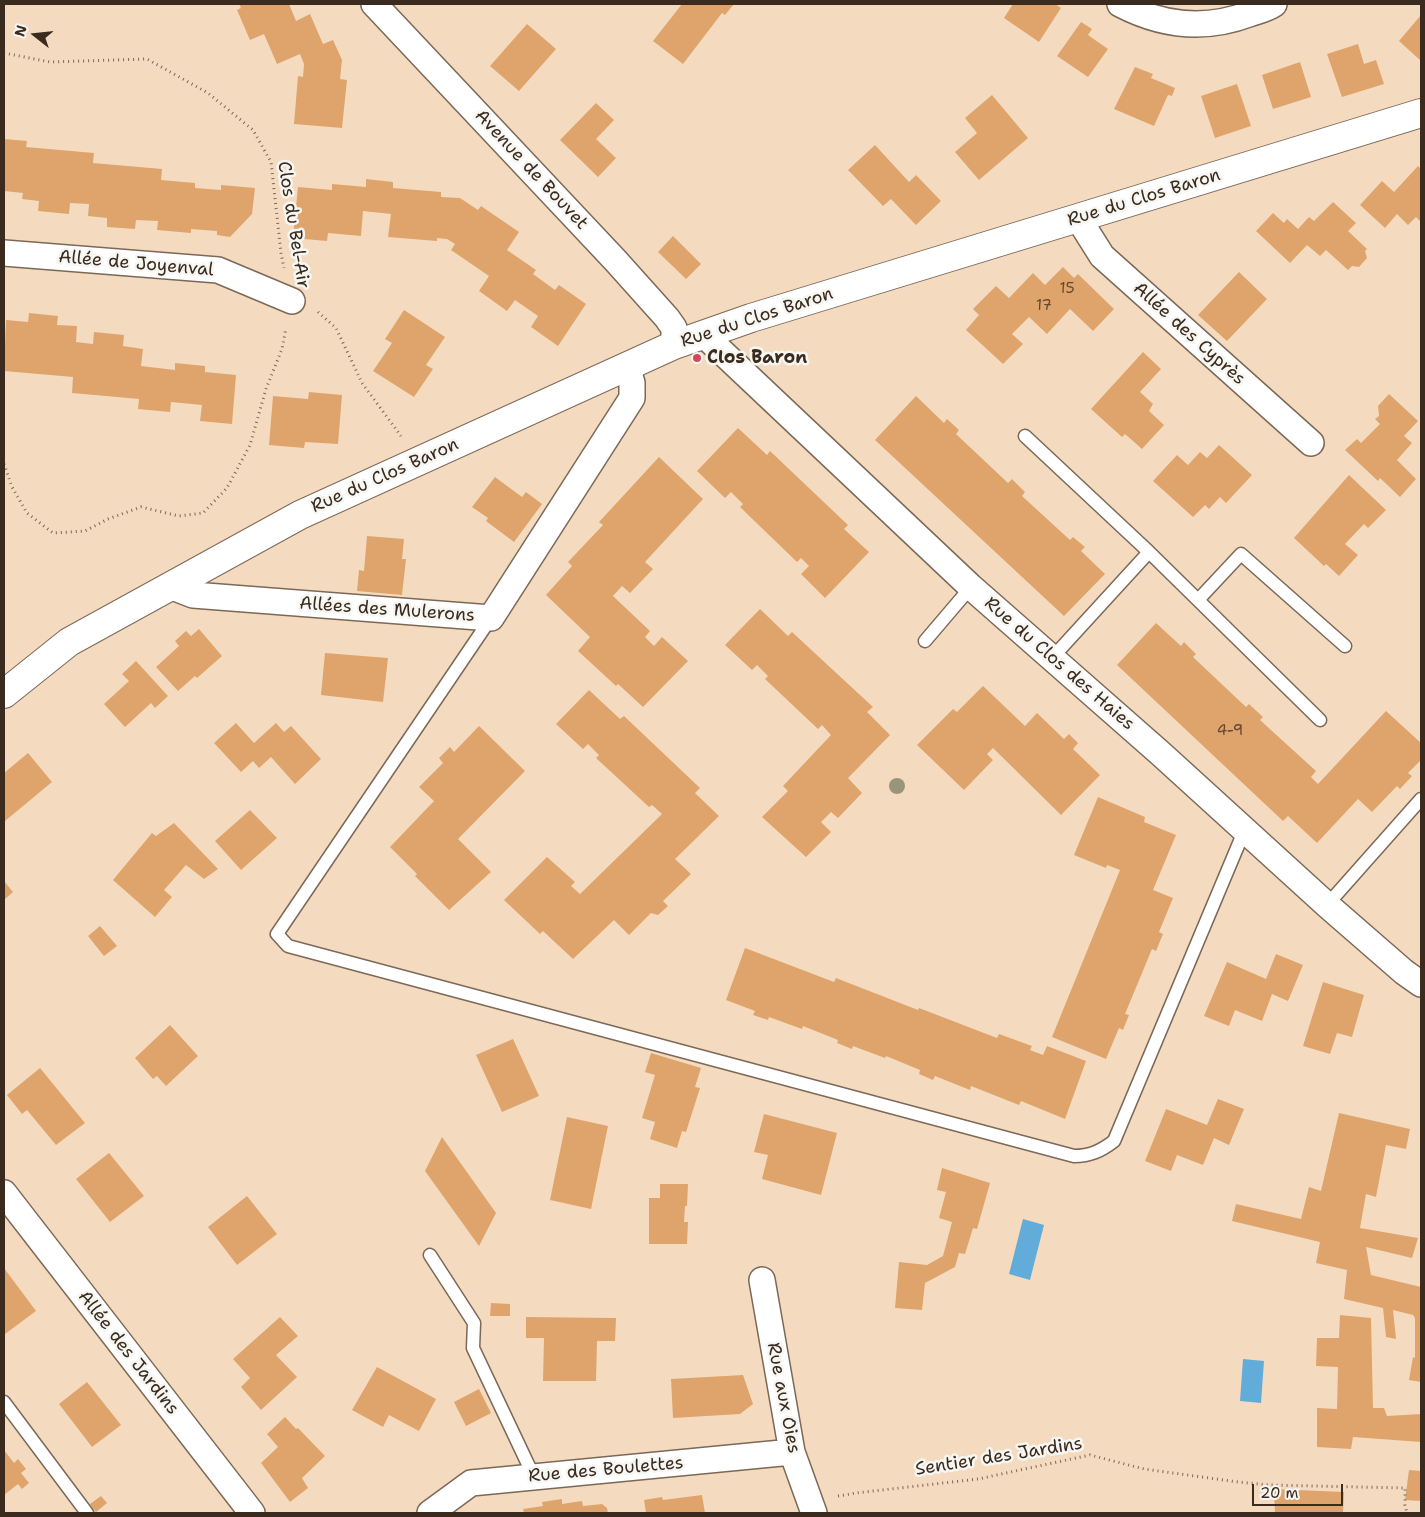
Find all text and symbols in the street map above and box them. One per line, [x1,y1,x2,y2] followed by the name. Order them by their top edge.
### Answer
[10,10,60,60] north arrow
[10,23,31,39] text: N
[470,106,592,234] street label: Avenue de Bouvet
[272,160,314,290] street label: Clos du Bel-Air
[1065,164,1223,232] street label: Rue du Clos Baron
[57,246,215,282] street label: Allée de Joyenval
[1128,278,1250,390] street label: Allée des Cyprès
[1059,280,1075,298] house number: 15
[678,283,836,353] street label: Rue du Clos Baron
[1036,297,1052,315] house number: 17
[707,347,807,369] place label: Clos Baron
[691,352,703,364] marker: Clos Baron
[308,434,462,518] street label: Rue du Clos Baron
[298,593,476,627] street label: Allées des Mulerons
[979,593,1139,735] street label: Rue du Clos des Haies
[1217,722,1243,740] house number: 4-9
[73,1287,183,1419] street label: Allée des Jardins
[762,1341,804,1455] street label: Rue aux Oies
[914,1433,1084,1481] street label: Sentier des Jardins
[527,1452,685,1488] street label: Rue des Boulettes
[1255,1474,1346,1506] scale bar
[1260,1483,1299,1503] text: 20 m

